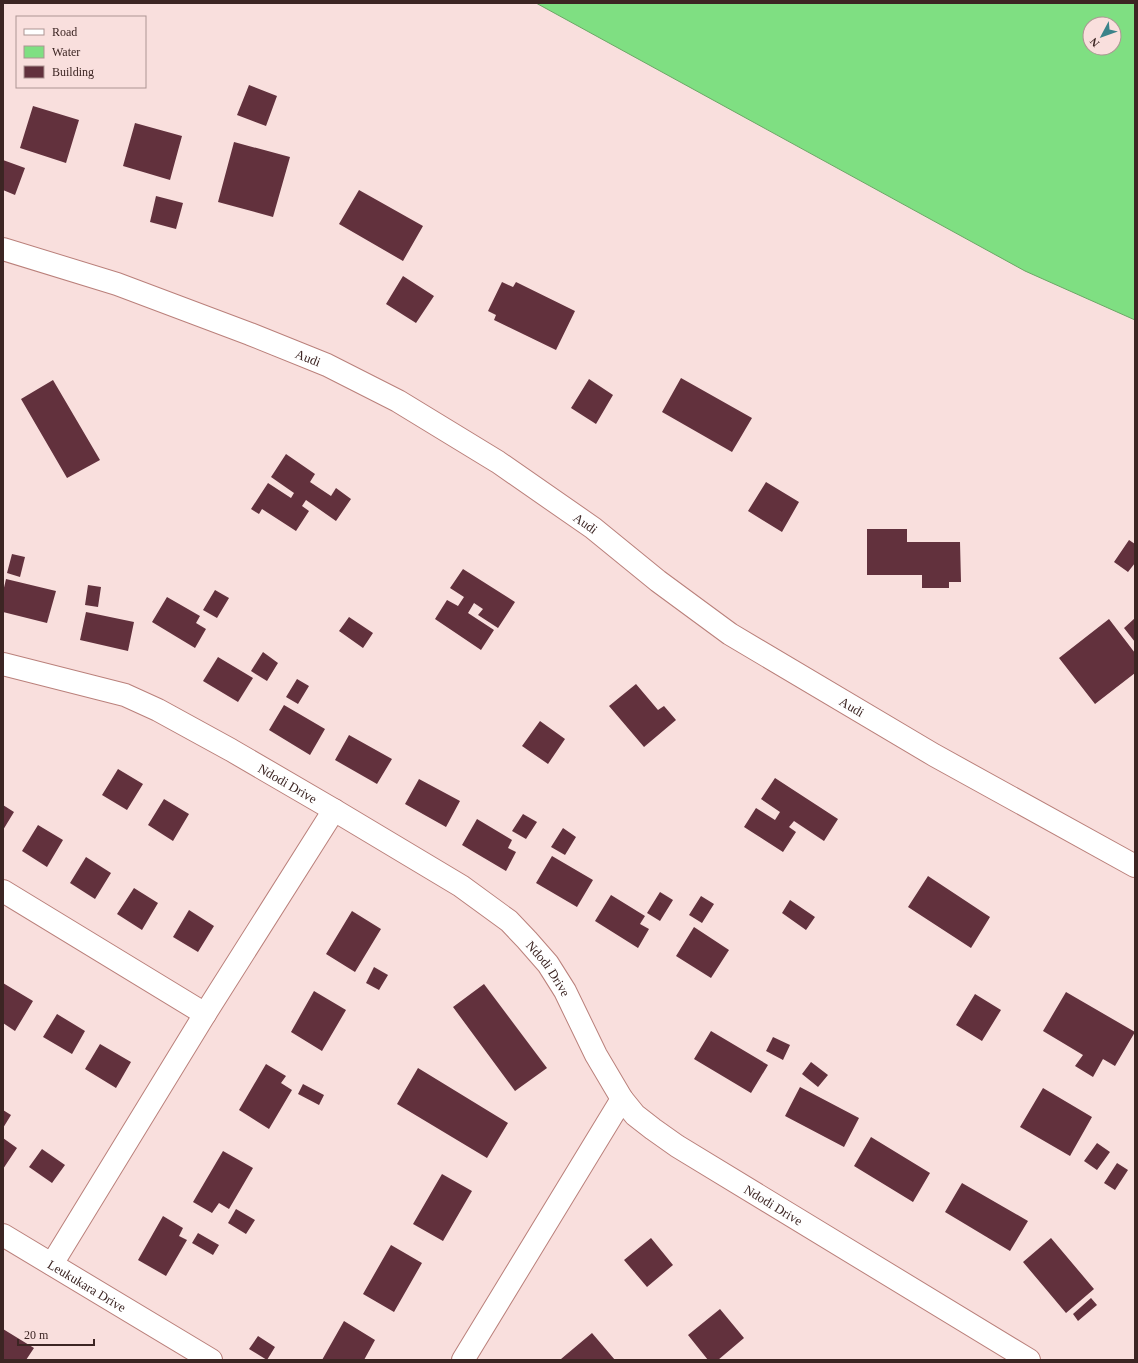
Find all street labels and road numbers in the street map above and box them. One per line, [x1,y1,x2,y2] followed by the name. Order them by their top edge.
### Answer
[293,346,323,369] street label: Audi
[571,509,601,537] street label: Audi
[837,693,867,720] street label: Audi
[256,760,320,806] street label: Ndodi Drive
[523,937,574,999] street label: Ndodi Drive
[742,1181,806,1228] street label: Ndodi Drive
[45,1256,129,1315] street label: Leukukara Drive

